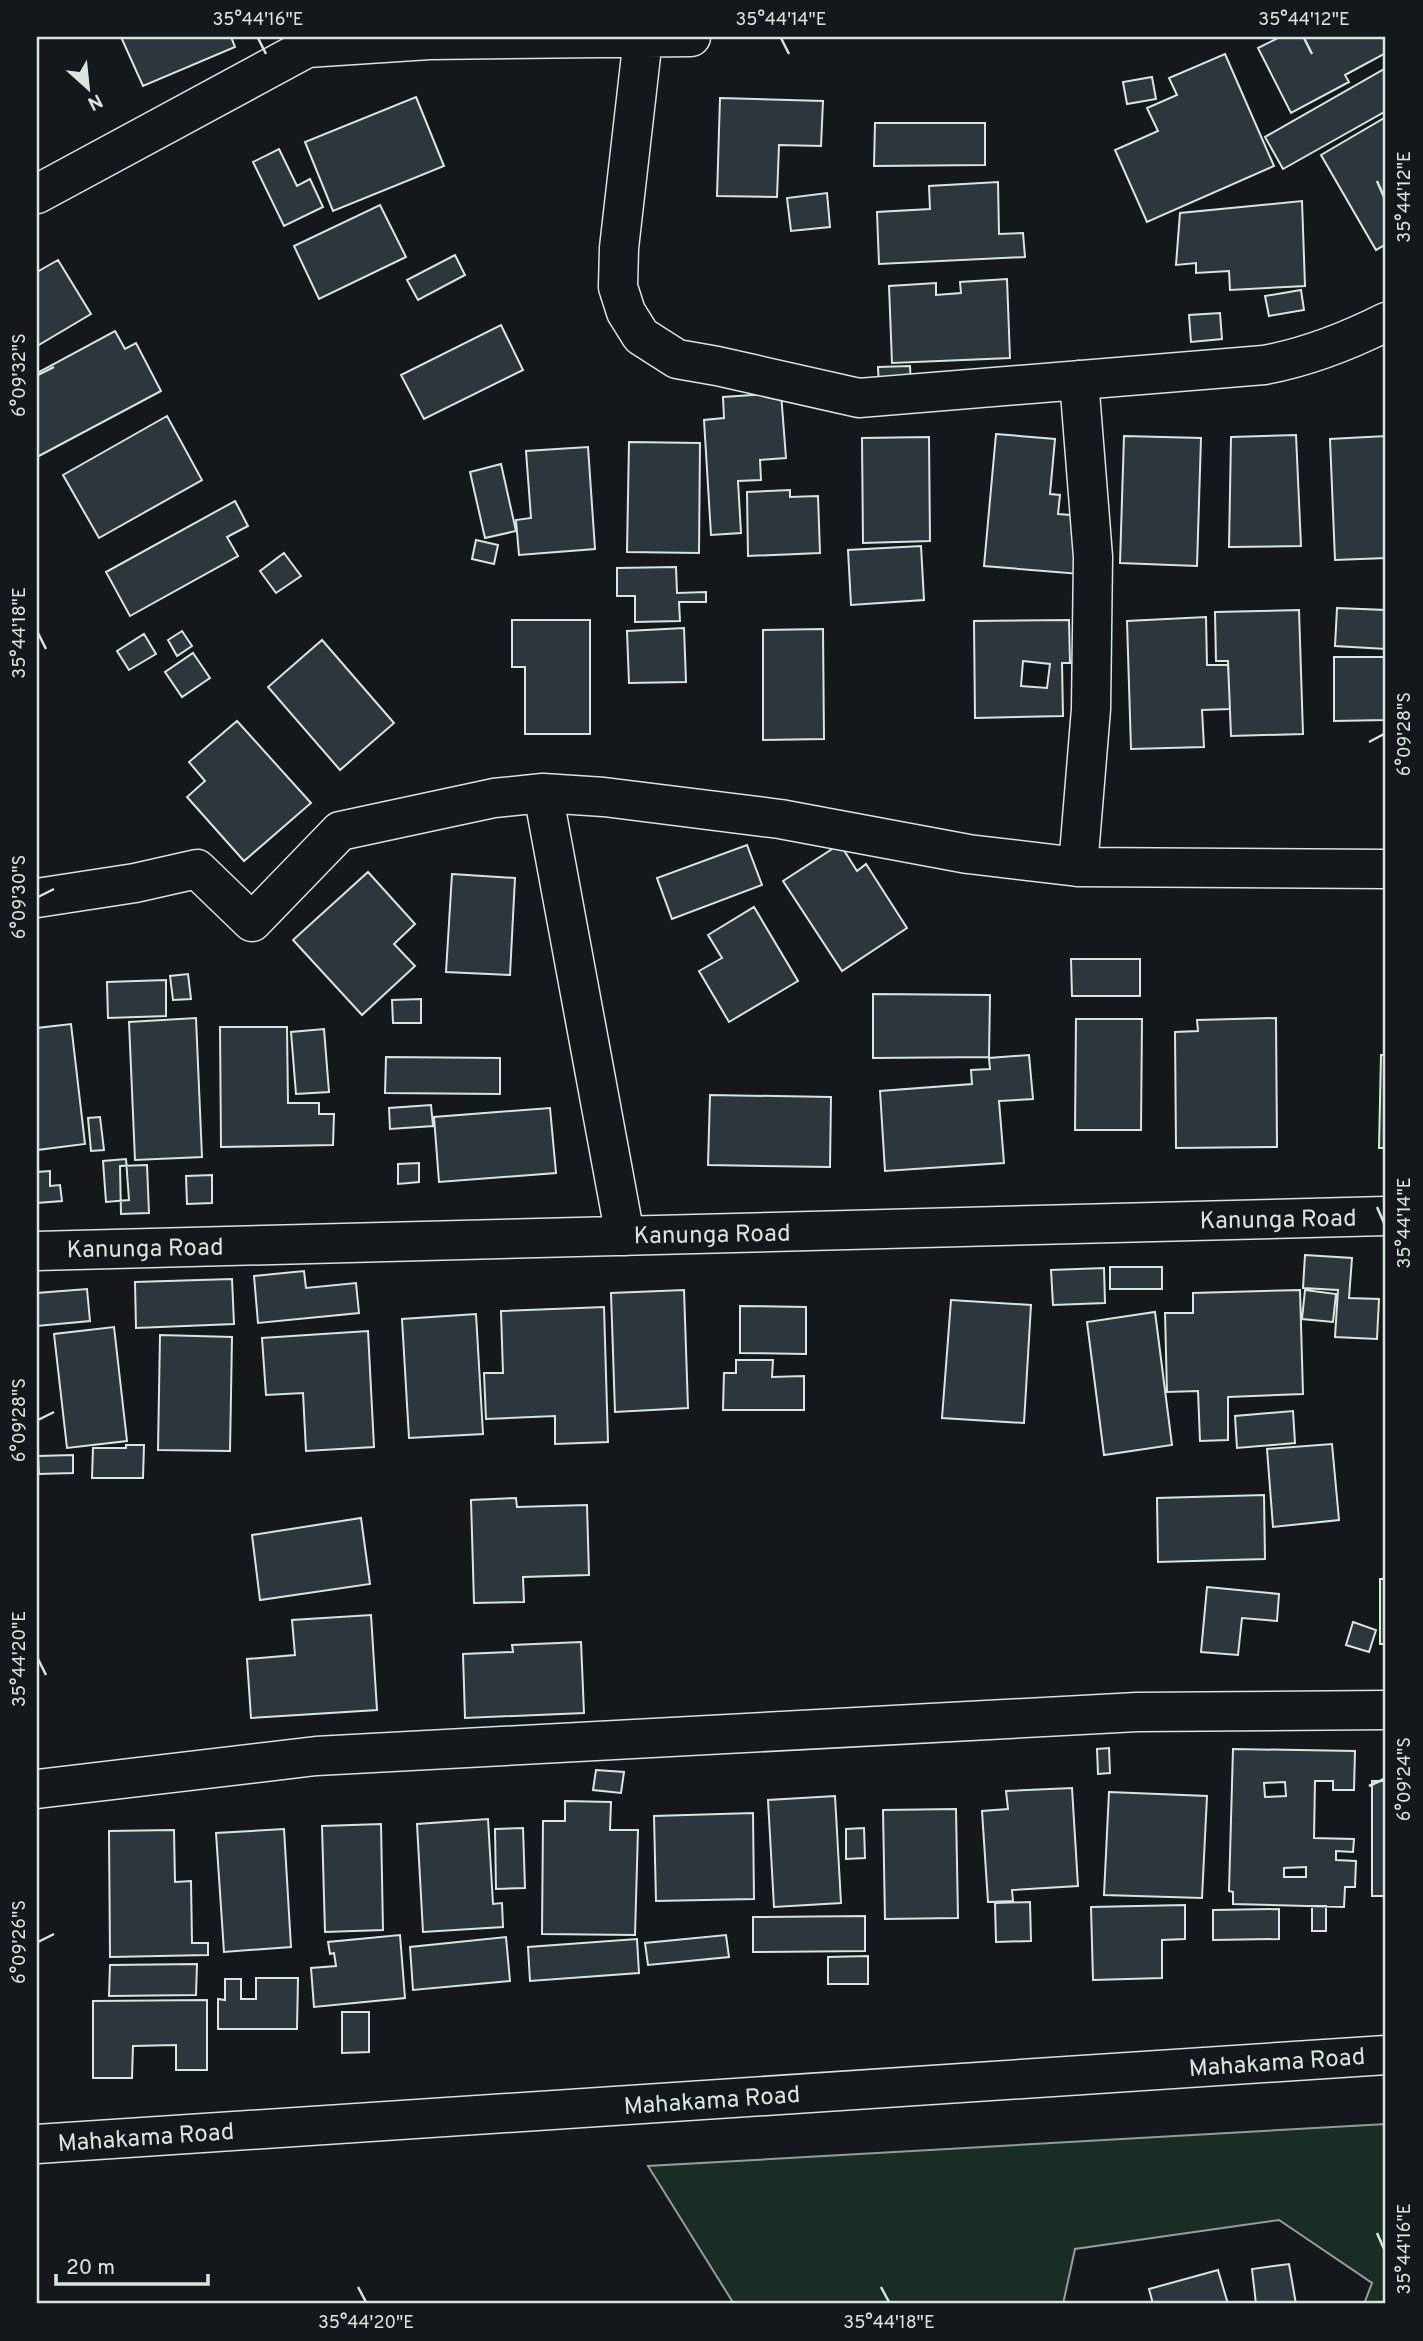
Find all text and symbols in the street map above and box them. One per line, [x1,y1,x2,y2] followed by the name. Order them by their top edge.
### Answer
[212,9,304,32] text: 35°44'16"E
[735,9,827,32] text: 35°44'14"E
[1258,9,1350,32] text: 35°44'12"E
[52,52,122,122] north arrow
[83,88,106,115] text: N
[1394,151,1417,243] text: 35°44'12"E
[9,333,32,417] text: 6°09'32"S
[9,587,32,679] text: 35°44'18"E
[1394,692,1417,776] text: 6°09'28"S
[9,855,32,939] text: 6°09'30"S
[1394,1177,1417,1269] text: 35°44'14"E
[1199,1205,1357,1237] street label: Kanunga Road
[633,1220,791,1252] street label: Kanunga Road
[66,1234,224,1266] street label: Kanunga Road
[9,1378,32,1462] text: 6°09'28"S
[9,1611,32,1707] text: 35°44'20"E
[1394,1737,1417,1821] text: 6°09'24"S
[9,1900,32,1984] text: 6°09'26"S
[1188,2043,1366,2085] street label: Mahakama Road
[623,2081,801,2123] street label: Mahakama Road
[57,2118,235,2160] street label: Mahakama Road
[1394,2203,1417,2295] text: 35°44'16"E
[56,2243,208,2287] scale bar
[66,2255,115,2282] text: 20 m
[318,2312,414,2335] text: 35°44'20"E
[843,2312,935,2335] text: 35°44'18"E

